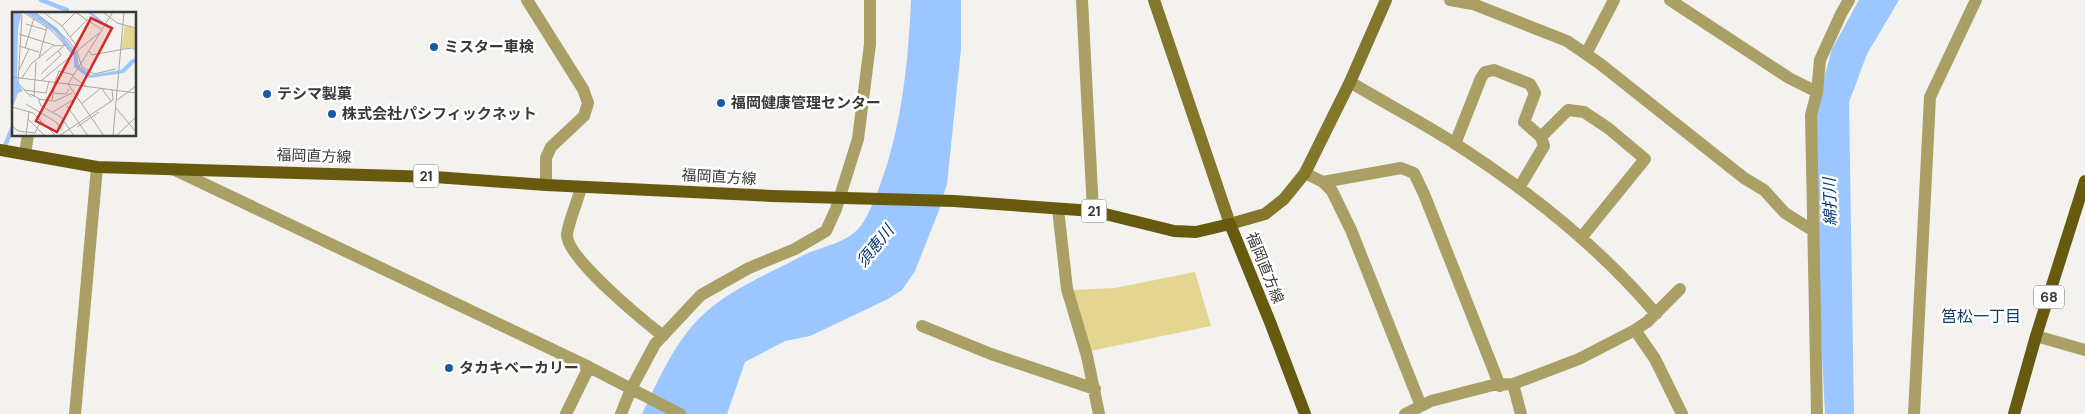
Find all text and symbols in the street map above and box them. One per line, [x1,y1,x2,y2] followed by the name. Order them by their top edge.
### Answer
[12,12,136,136] inset map
[444,37,534,57] place label: ミスター車検
[428,41,440,53] marker: ミスター車検
[277,84,352,104] place label: テシマ製菓
[261,88,273,100] marker: テシマ製菓
[730,93,881,113] place label: 福岡健康管理センター
[715,97,727,109] marker: 福岡健康管理センター
[342,104,537,124] place label: 株式会社パシフィックネット
[326,108,338,120] marker: 株式会社パシフィックネット
[276,145,352,167] street label: 福岡直方線
[414,165,438,188] road number: 21
[681,165,757,189] street label: 福岡直方線
[1819,176,1841,226] water label: 綿打川
[1082,200,1106,222] road number: 21
[852,219,900,271] water label: 須恵川
[1242,229,1288,307] street label: 福岡直方線
[2034,286,2064,308] road number: 68
[1941,306,2021,327] district label: 筥松一丁目
[459,358,579,378] place label: タカキベーカリー
[443,362,455,374] marker: タカキベーカリー

